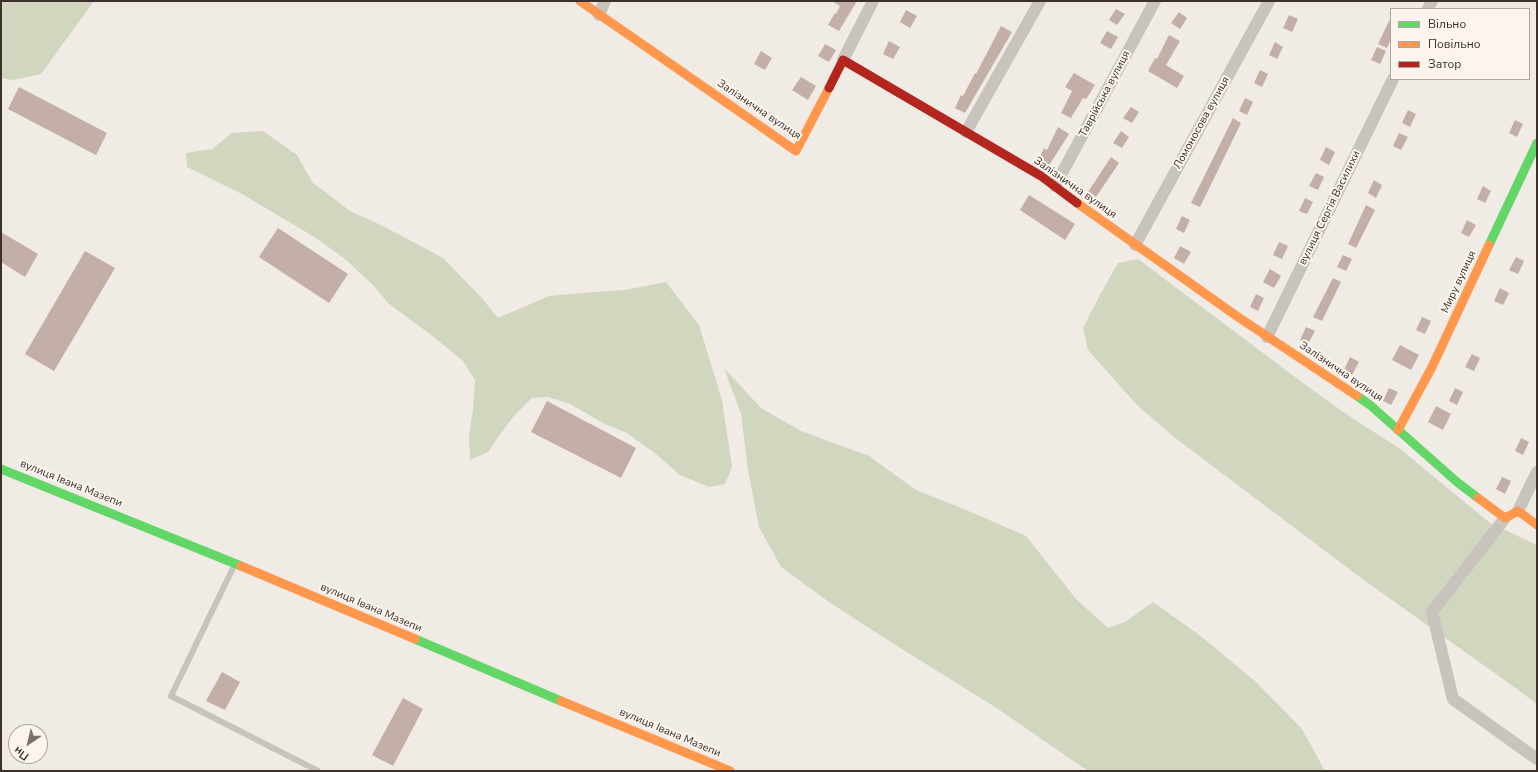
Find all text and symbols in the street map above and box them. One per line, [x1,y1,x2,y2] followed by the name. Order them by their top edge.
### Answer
[1390,8,1530,80] legend
[1428,16,1466,32] text: Вільно
[1428,36,1481,52] text: Повільно
[1077,49,1133,139] street label: Таврійська вулиця
[1428,56,1461,72] text: Затор
[1171,75,1233,171] street label: Ломоносова вулиця
[715,77,803,143] street label: Залізнична вулиця
[1297,149,1363,267] street label: вулиця Сергія Василихи
[1031,154,1119,222] street label: Залізнична вулиця
[1439,249,1479,315] street label: Миру вулиця
[1297,339,1385,405] street label: Залізнична вулиця
[18,457,124,511] street label: вулиця Івана Мазепи
[318,581,424,635] street label: вулиця Івана Мазепи
[617,706,723,760] street label: вулиця Івана Мазепи
[8,724,48,764] north arrow
[11,743,32,764] text: Пн

